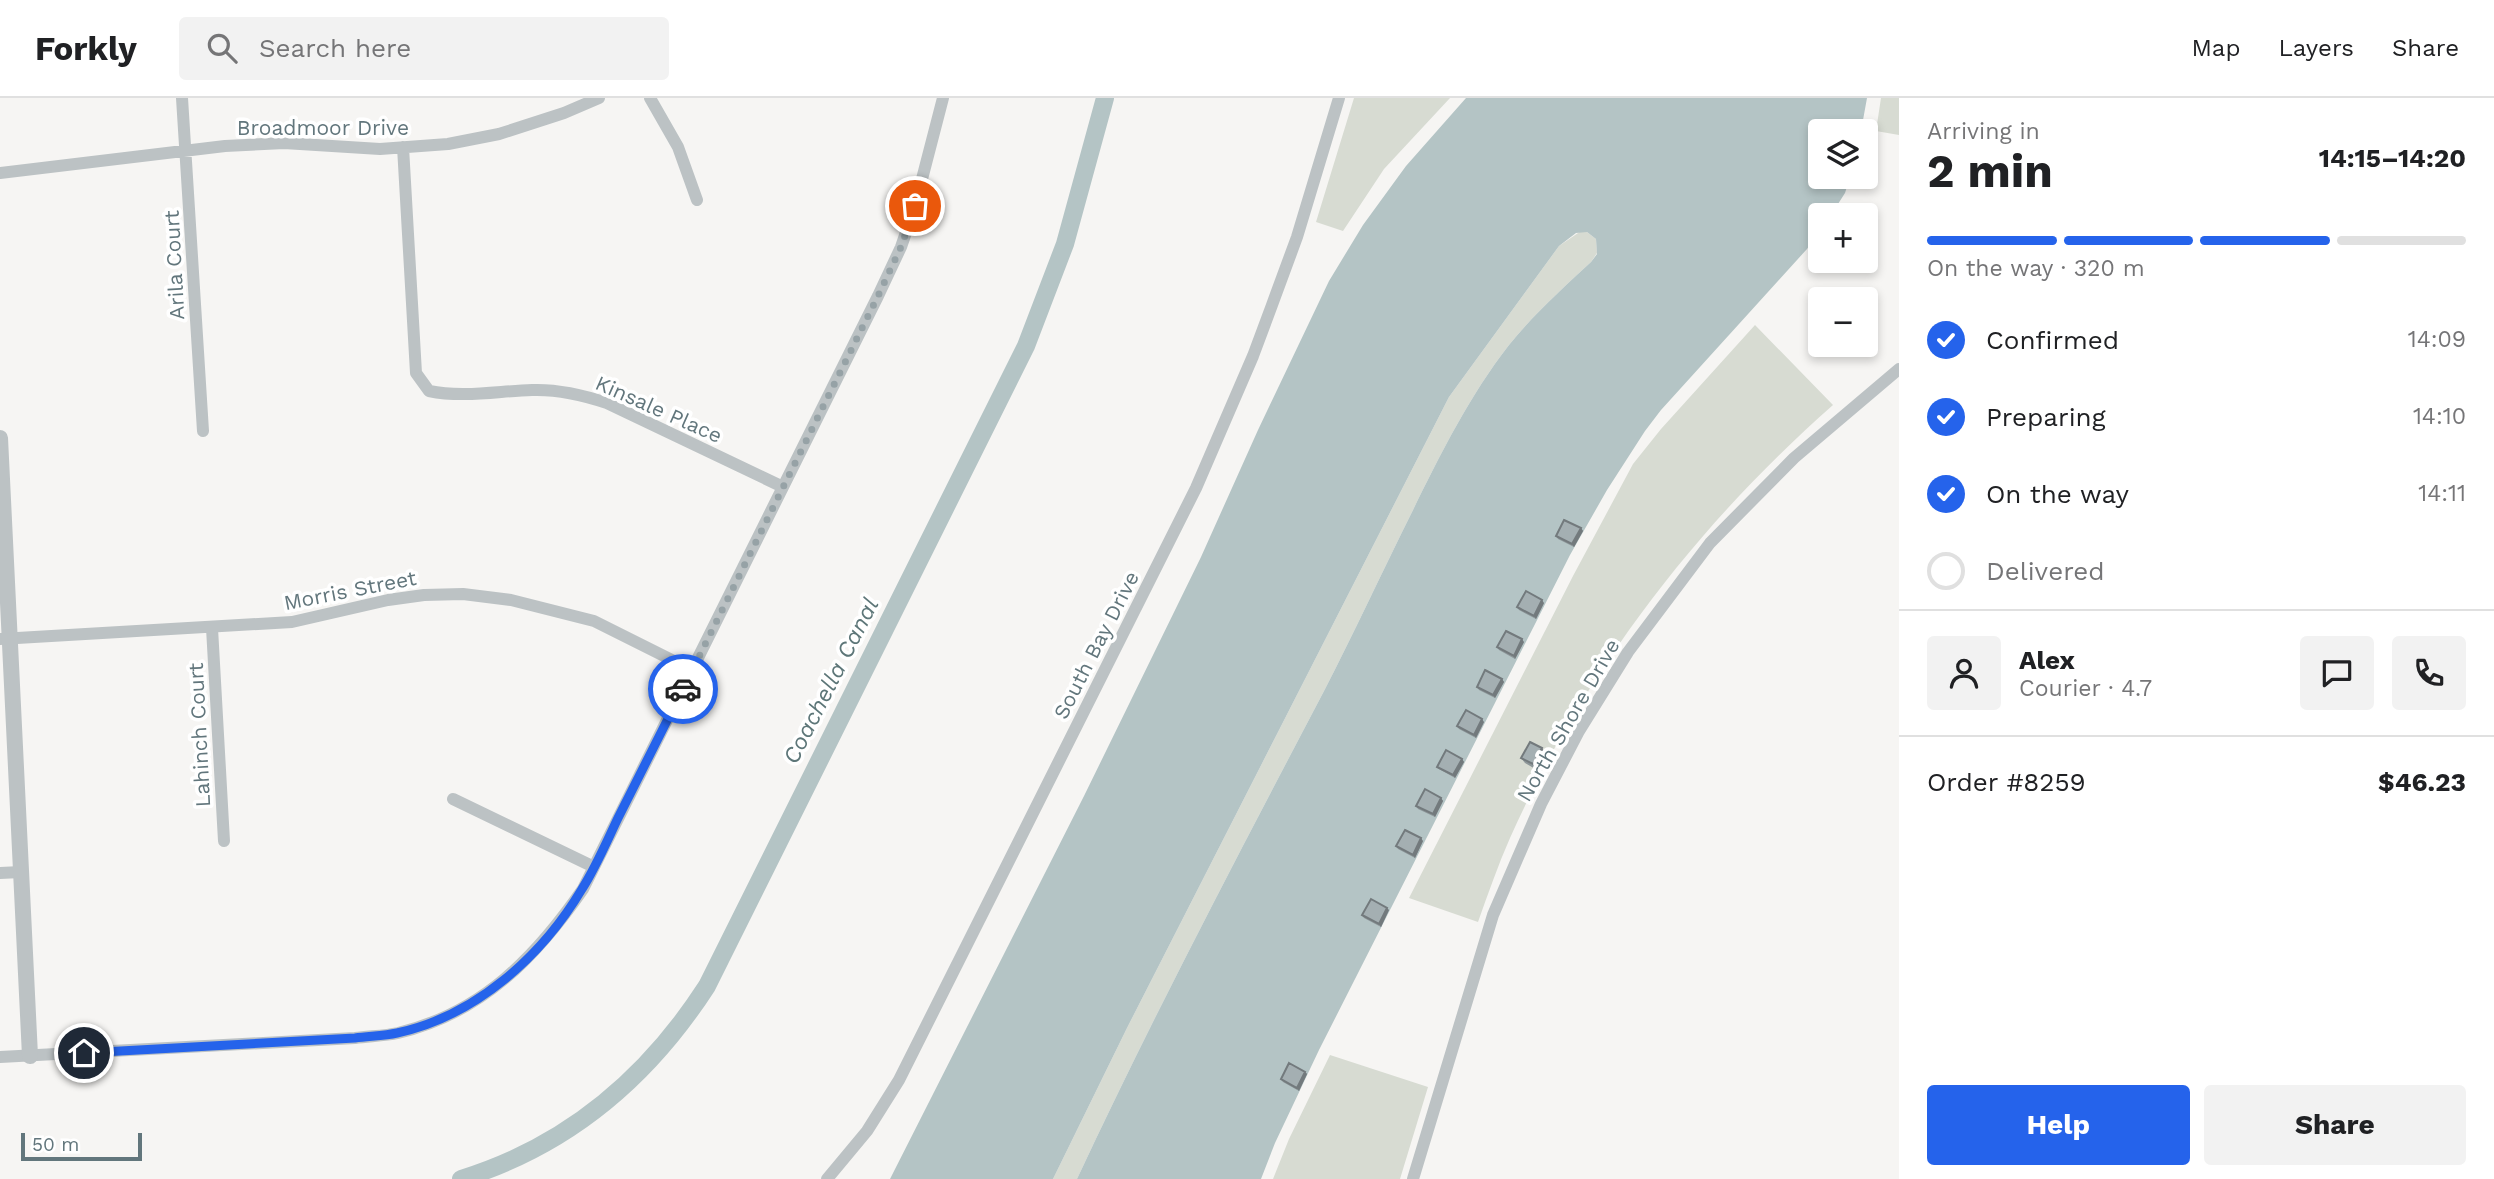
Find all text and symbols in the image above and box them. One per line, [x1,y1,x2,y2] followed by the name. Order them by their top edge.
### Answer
[179,17,669,80] search box
[35,29,137,68] text: Forkly
[203,29,241,67] icon: search
[259,33,411,63] text: Search here
[2192,34,2240,62] text: Map
[2278,34,2354,62] text: Layers
[2392,34,2459,62] text: Share
[237,115,409,140] street label: Broadmoor Drive
[1927,118,2040,145] text: Arriving in
[1808,119,1878,357] map controls
[1808,119,1878,189] button: layers
[2319,143,2466,173] text: 14:15–14:20
[1927,144,2053,198] text: 2 min
[885,176,945,236] pin
[896,187,934,225] icon: bag
[1808,203,1878,273] button: +
[159,209,189,320] street label: Arila Court
[1927,255,2145,282] text: On the way · 320 m
[1808,287,1878,357] button: −
[1927,321,1965,359] icon: check
[1986,325,2119,355] text: Confirmed
[2408,326,2466,353] text: 14:09
[592,370,726,448] street label: Kinsale Place
[1927,398,1965,436] icon: check
[1986,402,2106,432] text: Preparing
[2413,403,2466,430] text: 14:10
[1927,475,1965,513] icon: check
[1986,479,2129,509] text: On the way
[2418,480,2466,507] text: 14:11
[1986,556,2105,586] text: Delivered
[282,565,419,615] street label: Morris Street
[1048,567,1144,723] street label: South Bay Drive
[778,594,884,768] water label: Coachella Canal
[1511,634,1625,806] street label: North Shore Drive
[1927,636,2001,710] button: person
[2300,636,2374,710] button: chat
[2392,636,2466,710] button: phone
[2019,645,2075,675] text: Alex
[648,654,718,724] courier
[183,662,215,808] street label: Lahinch Court
[664,670,702,708] icon: car
[2019,675,2152,702] text: Courier · 4.7
[1927,767,2086,797] text: Order #8259
[2378,767,2466,797] text: $46.23
[54,1023,114,1083] pin
[65,1034,103,1072] icon: home
[1927,1085,2190,1165] button: Help
[2204,1085,2466,1165] button: Share
[21,1130,142,1162] scale bar
[32,1133,79,1156] text: 50 m

